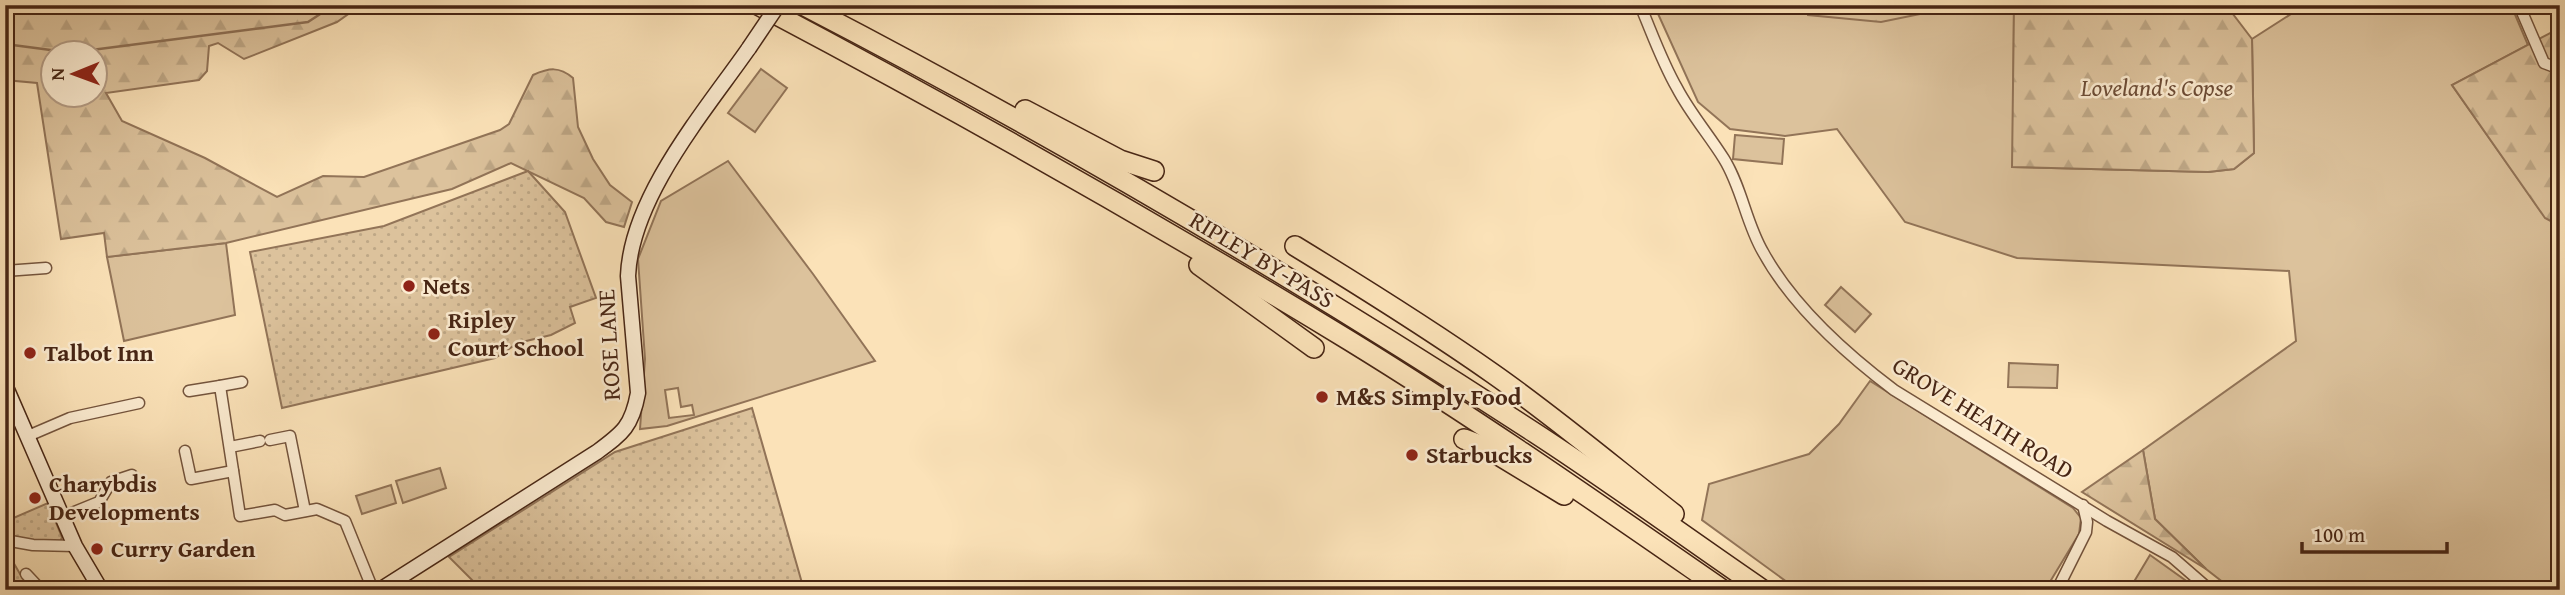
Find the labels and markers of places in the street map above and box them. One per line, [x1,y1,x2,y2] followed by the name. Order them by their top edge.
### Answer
[423,268,470,303] place label: Nets
[401,278,417,294] marker: Nets
[448,302,585,365] place label: Ripley Court School
[426,326,442,342] marker: Ripley Court School
[44,335,154,370] place label: Talbot Inn
[22,345,38,361] marker: Talbot Inn
[1336,379,1522,414] place label: M&S Simply Food
[1314,389,1330,405] marker: M&S Simply Food
[1426,437,1533,472] place label: Starbucks
[1404,447,1420,463] marker: Starbucks
[49,466,200,529] place label: Charybdis Developments
[27,490,43,506] marker: Charybdis Developments
[111,531,255,566] place label: Curry Garden
[89,541,105,557] marker: Curry Garden

